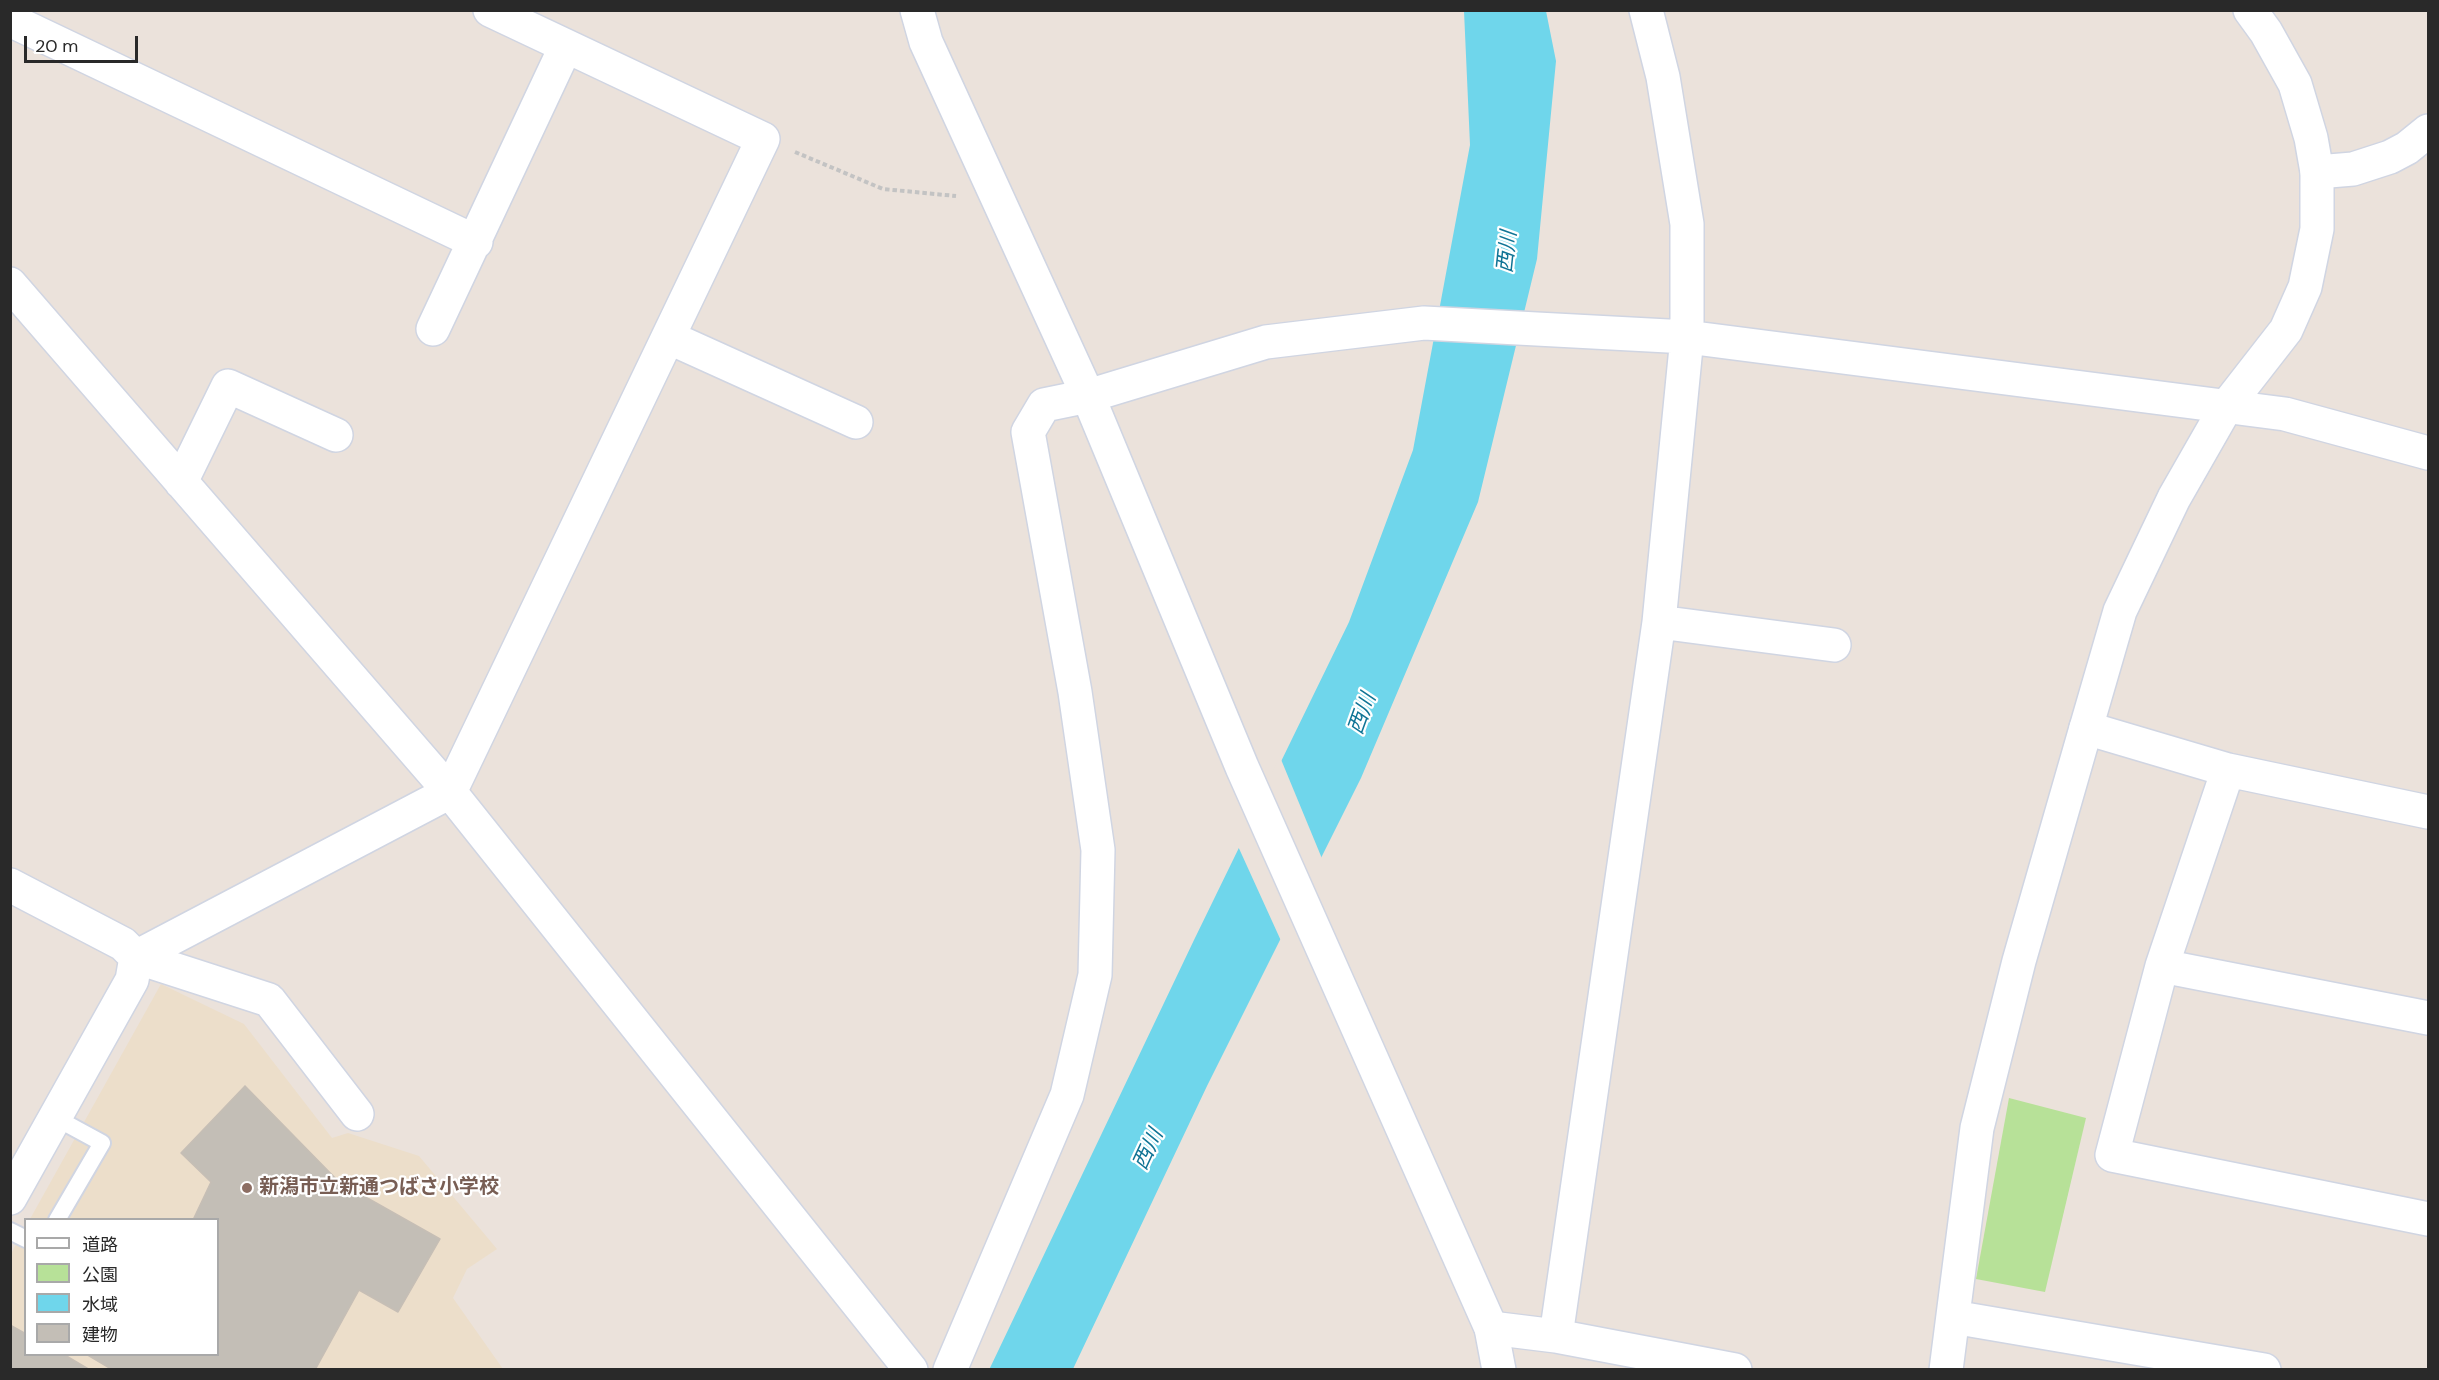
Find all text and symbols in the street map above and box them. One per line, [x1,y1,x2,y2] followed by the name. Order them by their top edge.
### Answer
[27,24,141,62] scale bar
[35,34,78,58] text: 20 m
[1493,230,1523,274] water label: 西川
[1344,690,1382,738] water label: 西川
[1129,1126,1169,1174] water label: 西川
[259,1176,499,1200] place label: 新潟市立新通つばさ小学校
[240,1181,254,1195] marker: 新潟市立新通つばさ小学校
[24,1218,219,1356] legend
[82,1233,118,1257] text: 道路
[82,1263,118,1287] text: 公園
[82,1293,118,1317] text: 水域
[82,1323,118,1347] text: 建物

